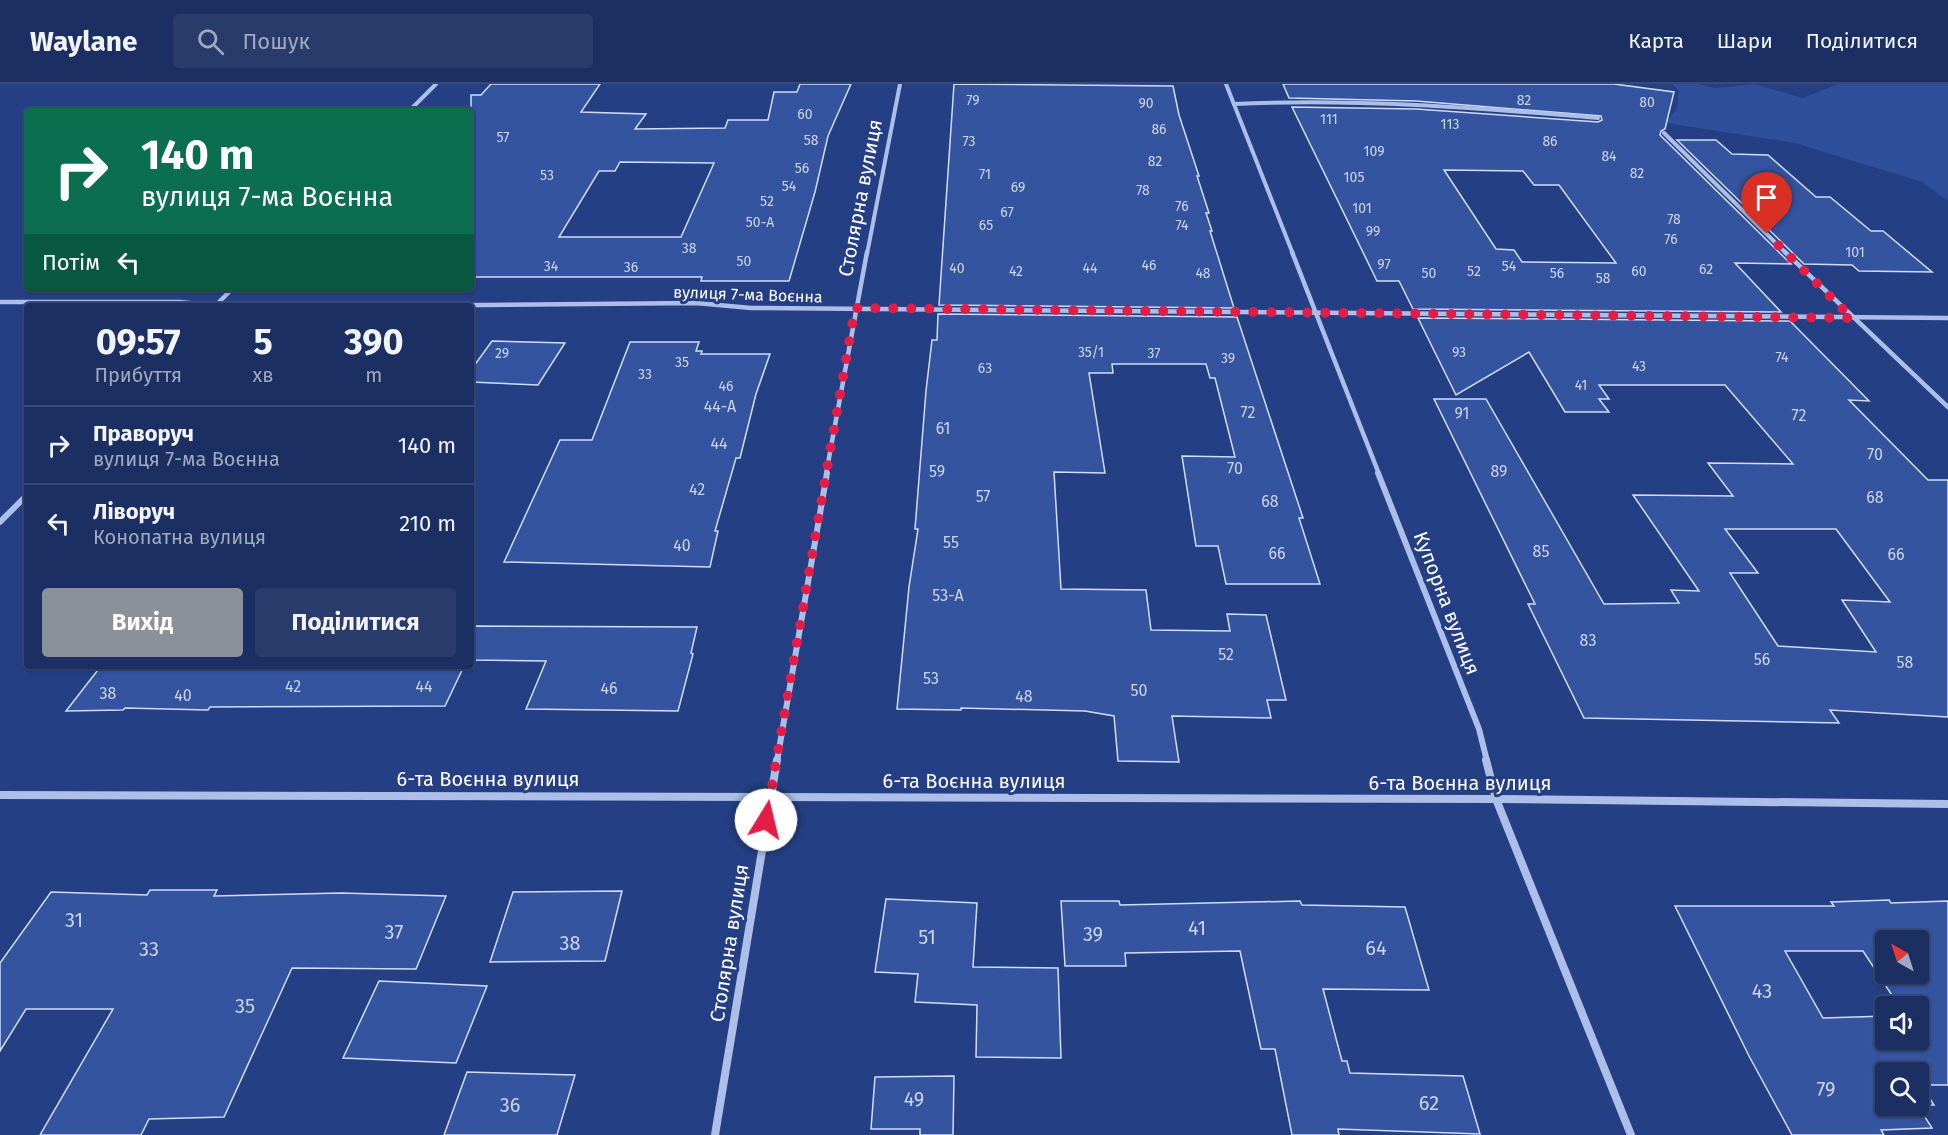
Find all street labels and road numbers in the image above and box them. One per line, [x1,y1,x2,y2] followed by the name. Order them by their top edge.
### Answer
[833,117,887,279] street label: Столярна вулиця
[673,282,823,307] street label: вулиця 7-ма Воєнна
[1409,528,1485,678] street label: Купорна вулиця
[397,767,579,791] street label: 6-та Воєнна вулиця
[883,769,1065,793] street label: 6-та Воєнна вулиця
[1369,771,1551,795] street label: 6-та Воєнна вулиця
[705,862,753,1024] street label: Столярна вулиця

